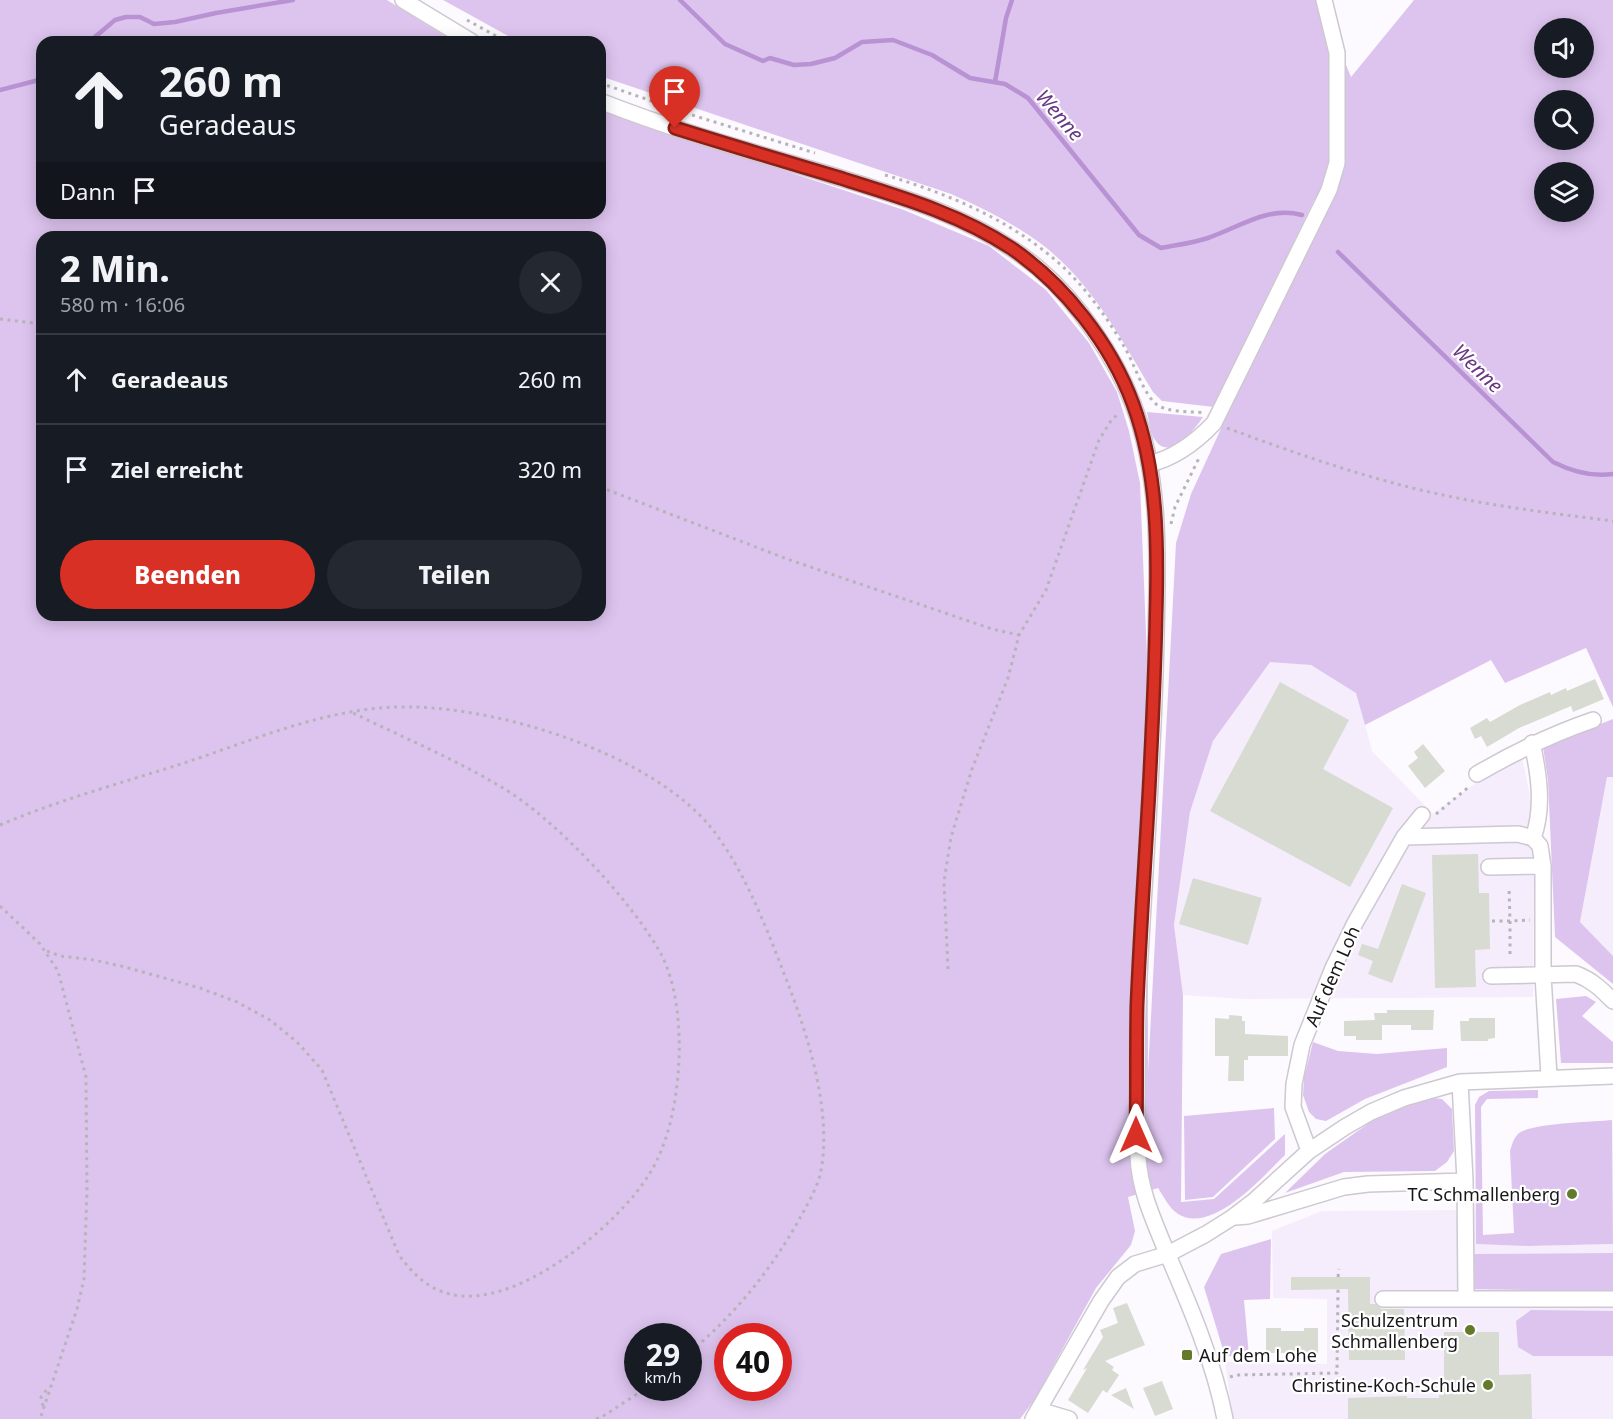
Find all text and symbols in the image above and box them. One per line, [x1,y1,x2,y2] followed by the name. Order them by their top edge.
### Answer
[1534,18,1594,222] map controls
[1534,18,1594,78] button: sound
[159,52,283,109] text: 260 m
[60,60,138,138] icon: ahead
[649,66,700,128] pin
[658,75,691,108] icon: arrive
[1030,84,1090,146] water label: Wenne
[1534,90,1594,150] button: search
[159,106,296,143] text: Geradeaus
[1534,162,1594,222] button: layers
[128,174,161,207] icon: arrive
[60,176,116,206] text: Dann
[60,244,170,293] text: 2 Min.
[519,251,582,314] button: close
[60,291,185,318] text: 580 m · 16:06
[1447,338,1509,399] water label: Wenne
[60,363,93,396] icon: ahead
[111,364,228,394] text: Geradeaus
[518,364,582,394] text: 260 m
[60,453,93,486] icon: arrive
[111,454,243,484] text: Ziel erreicht
[518,454,582,484] text: 320 m
[60,540,315,609] button: Beenden
[327,540,582,609] button: Teilen
[1299,922,1365,1030] street label: Auf dem Loh
[1104,1103,1168,1167] position arrow
[1408,1182,1560,1206] place label: TC Schmallenberg
[1565,1187,1579,1201] marker: TC Schmallenberg
[1331,1308,1458,1353] place label: Schulzentrum Schmallenberg
[714,1323,792,1401] speed limit sign: 40
[1463,1323,1477,1337] marker: Schulzentrum Schmallenberg
[646,1334,680,1375] text: 29
[1199,1343,1317,1367] place label: Auf dem Lohe
[1180,1348,1194,1362] marker: Auf dem Lohe
[645,1367,681,1387] text: km/h
[1291,1373,1476,1397] place label: Christine-Koch-Schule
[1481,1378,1495,1392] marker: Christine-Koch-Schule

